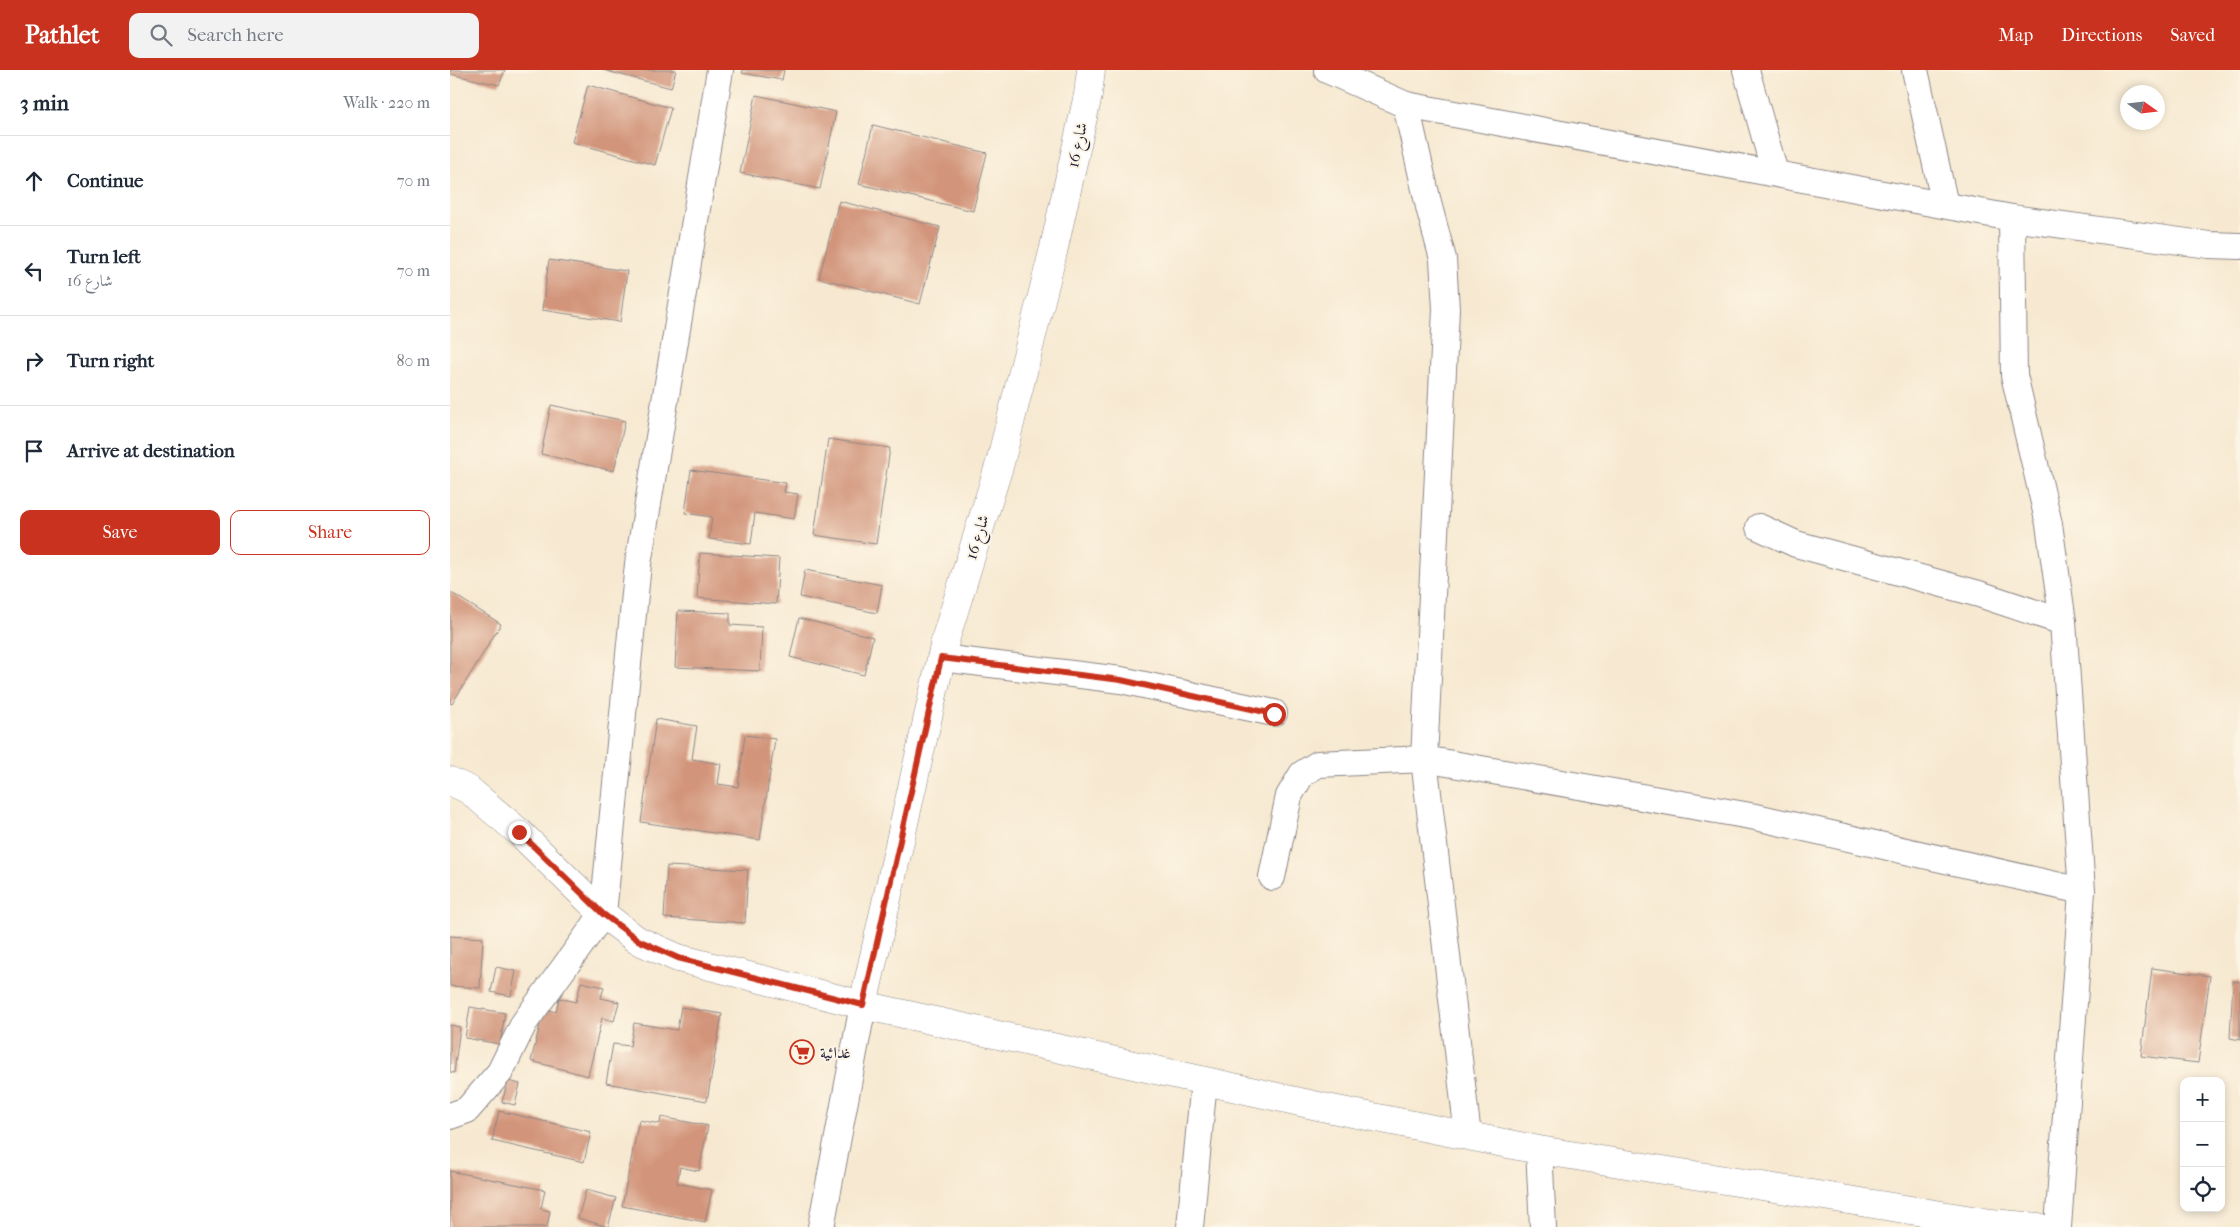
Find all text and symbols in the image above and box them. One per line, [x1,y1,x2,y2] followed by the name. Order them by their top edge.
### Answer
[129,13,479,58] search box
[25,21,99,49] text: Pathlet
[147,21,175,49] icon: search
[187,24,284,46] text: Search here
[1999,25,2033,46] text: Map
[2061,25,2142,46] text: Directions
[2170,25,2215,46] text: Saved
[2120,85,2165,130] north arrow
[20,91,69,115] text: 3 min
[343,93,430,112] text: Walk · 220 m
[1063,121,1095,170] street label: شارع 16
[20,167,48,195] icon: ahead
[67,170,143,192] text: Continue
[397,171,430,190] text: 70 m
[67,246,141,268] text: Turn left
[20,257,48,285] icon: left
[397,261,430,280] text: 70 m
[67,271,113,290] text: شارع 16
[20,347,48,375] icon: right
[67,350,154,372] text: Turn right
[396,351,430,370] text: 80 m
[20,437,48,465] icon: arrive
[67,440,235,462] text: Arrive at destination
[20,510,220,555] button: Save
[230,510,430,555] button: Share
[961,512,997,563] street label: شارع 16
[1263,703,1286,726] route start
[508,821,531,844] route end
[789,1039,815,1065] supermarket icon: غدائية
[820,1043,851,1062] place label: غدائية
[2180,1077,2225,1212] map controls
[2180,1077,2225,1122] button: +
[2180,1122,2225,1167] button: −
[2180,1167,2225,1212] button: locate

